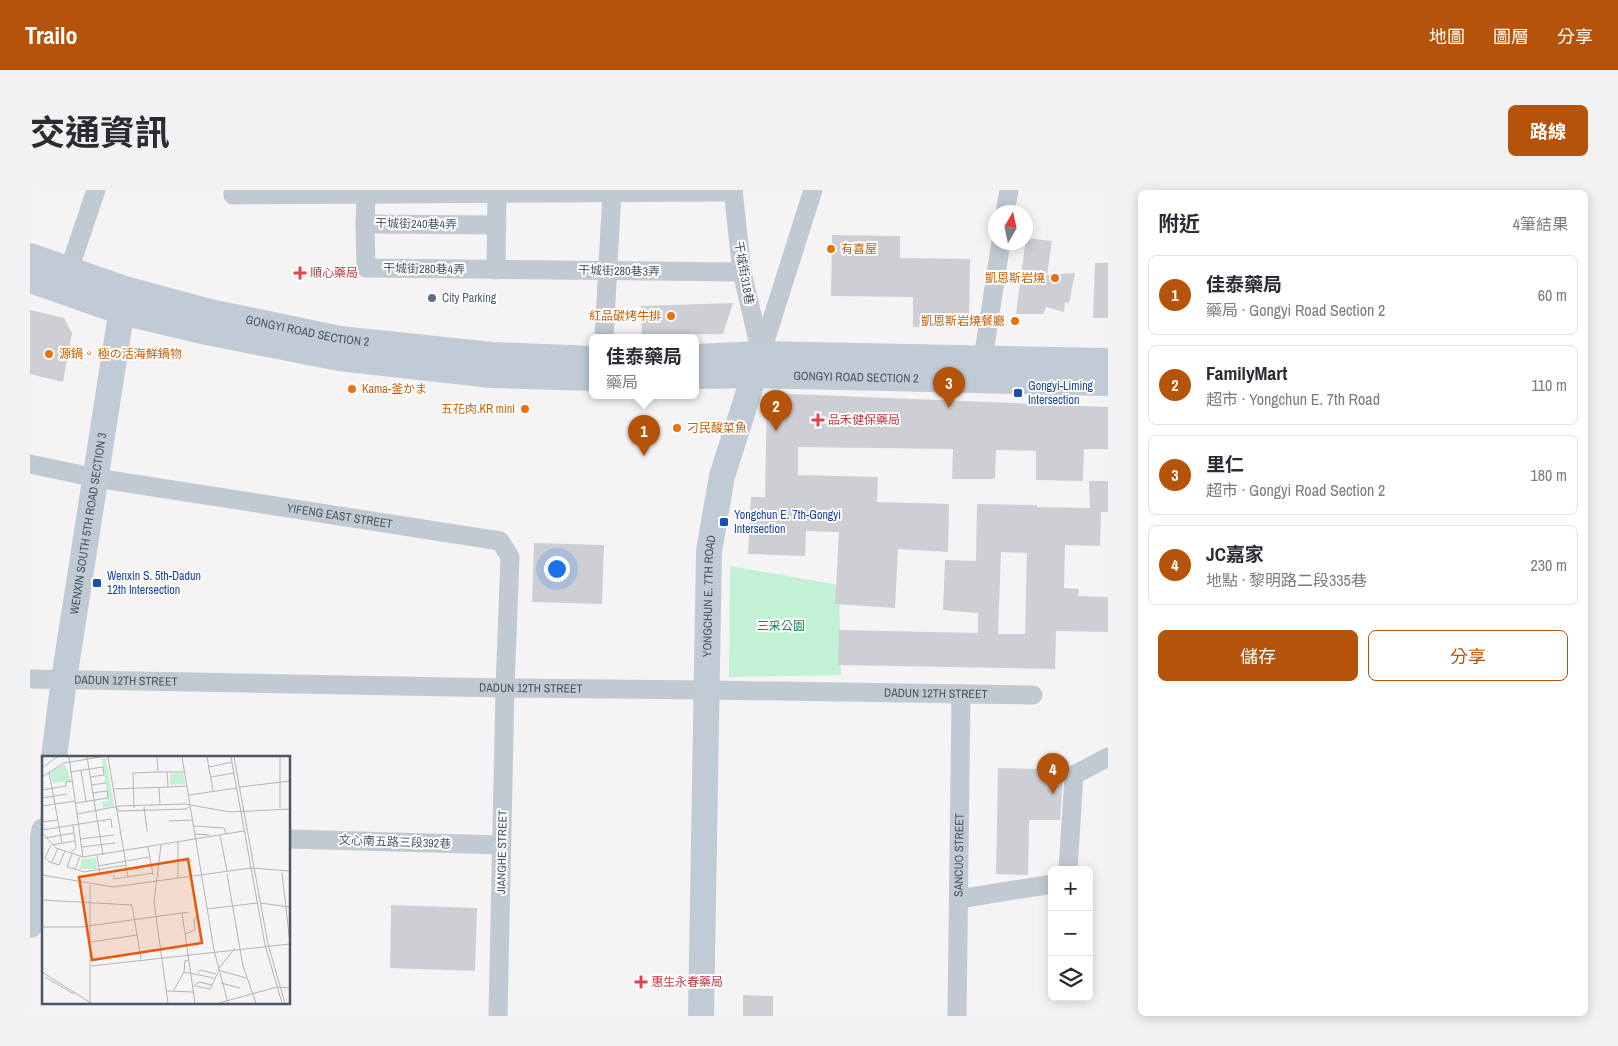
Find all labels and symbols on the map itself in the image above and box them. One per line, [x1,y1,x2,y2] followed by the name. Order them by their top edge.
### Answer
[988,205,1033,250] north arrow
[375,215,457,233] street label: 干城街240巷4弄
[731,240,757,306] street label: 干城街318巷
[841,241,877,257] place label: 有喜屋
[825,243,837,255] marker: 有喜屋
[383,260,465,278] street label: 干城街280巷4弄
[578,262,660,280] street label: 干城街280巷3弄
[310,265,358,281] place label: 順心藥局
[294,267,306,279] marker: 順心藥局
[985,270,1045,286] place label: 凱恩斯岩燒
[1049,272,1061,284] marker: 凱恩斯岩燒
[442,290,497,306] place label: City Parking
[426,292,438,304] marker: City Parking
[589,308,661,324] place label: 紅品碳烤牛排
[665,310,677,322] marker: 紅品碳烤牛排
[244,312,370,350] street label: GONGYI ROAD SECTION 2
[921,313,1005,329] place label: 凱恩斯岩燒餐廳
[1009,315,1021,327] marker: 凱恩斯岩燒餐廳
[59,346,182,362] place label: 源鍋。 極の活海鮮鍋物
[43,348,55,360] marker: 源鍋。 極の活海鮮鍋物
[933,367,965,408] pin: 3
[793,368,919,387] street label: GONGYI ROAD SECTION 2
[1028,378,1094,408] place label: Gongyi-Liming Intersection
[362,381,427,397] place label: Kama-釜かま
[346,383,358,395] marker: Kama-釜かま
[1012,387,1024,399] marker: Gongyi-Liming Intersection
[760,390,792,431] pin: 2
[441,401,515,417] place label: 五花肉.KR mini
[519,403,531,415] marker: 五花肉.KR mini
[828,412,900,428] place label: 品禾健保藥局
[812,414,824,426] marker: 品禾健保藥局
[628,415,660,456] pin: 1
[687,420,747,436] place label: 刁民酸菜魚
[671,422,683,434] marker: 刁民酸菜魚
[66,431,110,616] street label: WENXIN SOUTH 5TH ROAD SECTION 3
[286,500,394,532] street label: YIFENG EAST STREET
[734,507,841,537] place label: Yongchun E. 7th-Gongyi Intersection
[718,516,730,528] marker: Yongchun E. 7th-Gongyi Intersection
[699,534,720,657] street label: YONGCHUN E. 7TH ROAD
[544,556,570,582] your location
[107,568,201,598] place label: Wenxin S. 5th-Dadun 12th Intersection
[91,577,103,589] marker: Wenxin S. 5th-Dadun 12th Intersection
[757,618,805,634] park label: 三采公園
[74,672,178,690] street label: DADUN 12TH STREET
[479,680,583,697] street label: DADUN 12TH STREET
[884,685,988,702] street label: DADUN 12TH STREET
[1037,753,1069,794] pin: 4
[42,756,290,1004] inset map
[493,810,511,894] street label: JIANGHE STREET
[950,813,968,897] street label: SANCUO STREET
[339,832,451,852] street label: 文心南五路三段392巷
[651,974,723,990] place label: 惠生永春藥局
[635,976,647,988] marker: 惠生永春藥局

